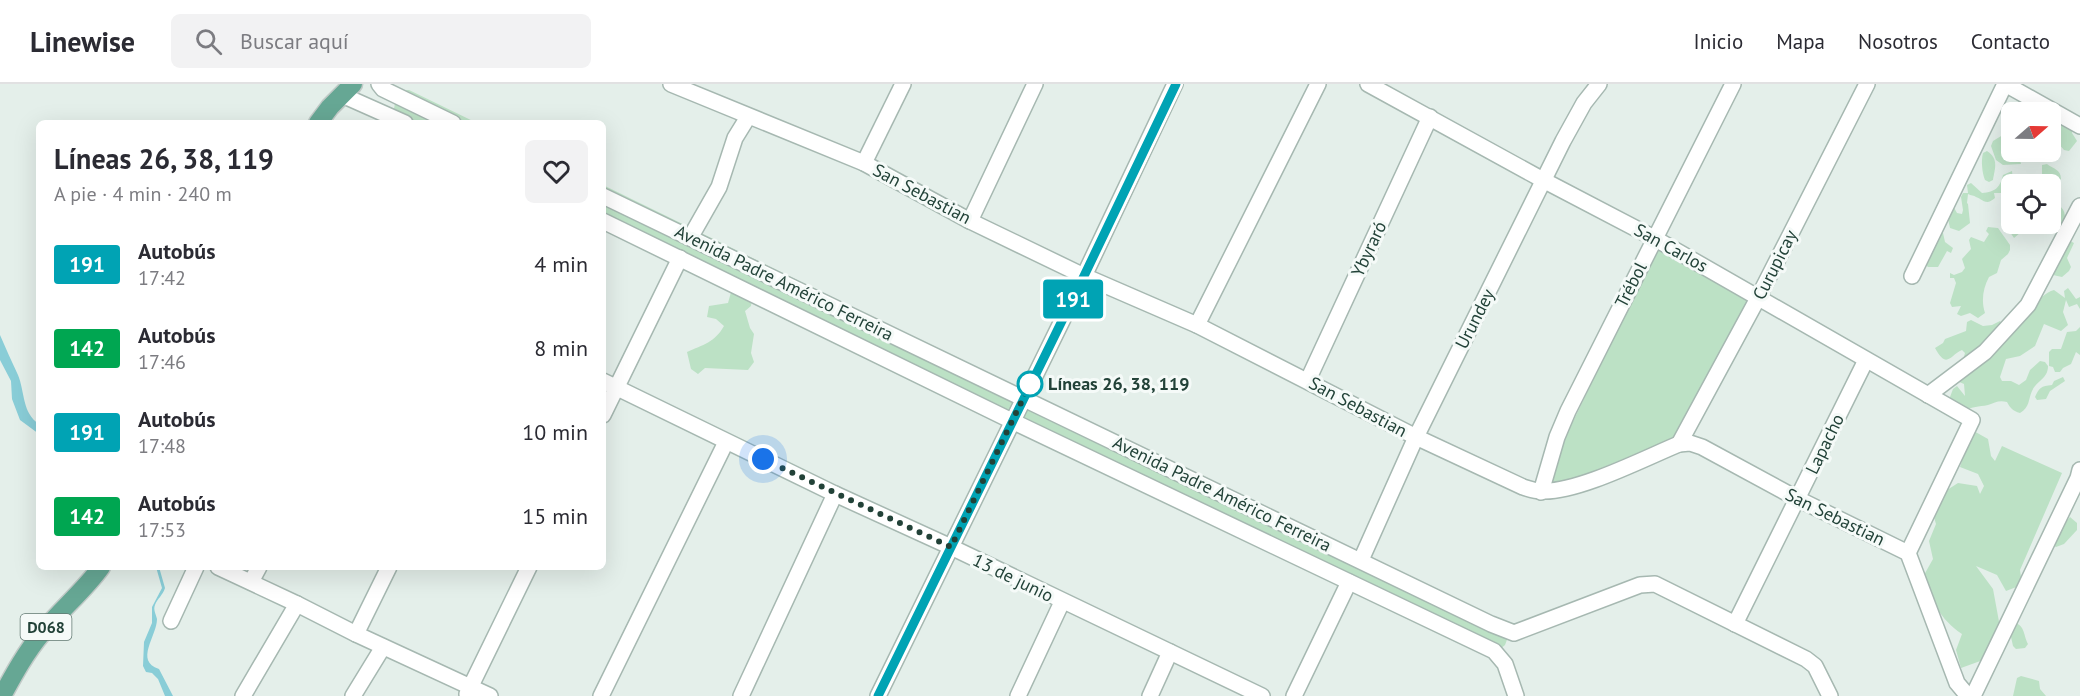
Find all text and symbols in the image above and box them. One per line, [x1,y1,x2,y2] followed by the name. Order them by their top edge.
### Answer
[171,14,591,68] search box
[30,23,135,60] text: Linewise
[192,25,225,58] icon: search
[240,27,349,55] text: Buscar aquí
[1694,28,1743,55] text: Inicio
[1776,28,1825,55] text: Mapa
[1858,28,1938,55] text: Nosotros
[1971,28,2050,55] text: Contacto
[2001,102,2061,162] north arrow
[2001,102,2061,234] map controls
[54,140,274,177] text: Líneas 26, 38, 119
[525,140,588,203] button: heart
[869,158,975,229] street label: San Sebastian
[2001,174,2061,234] button: locate
[54,181,232,207] text: A pie · 4 min · 240 m
[1346,217,1391,280] street label: Ybyraró
[1630,218,1712,277] street label: San Carlos
[671,220,897,346] street label: Avenida Padre Américo Ferreira
[1747,225,1802,304] street label: Curupicay
[138,237,215,265] text: Autobús
[534,250,588,278] text: 4 min
[69,251,105,278] text: 191
[1609,258,1652,311] street label: Trébol
[138,265,186,291] text: 17:42
[1038,280,1108,318] line badge: 191
[1450,284,1500,353] street label: Urundey
[1055,286,1091,313] text: 191
[138,321,215,349] text: Autobús
[534,334,588,362] text: 8 min
[69,335,105,362] text: 142
[138,349,186,375] text: 17:46
[1017,371,1043,397] marker: Líneas 26, 38, 119
[1305,371,1411,442] street label: San Sebastian
[1048,372,1189,395] place label: Líneas 26, 38, 119
[138,405,215,433] text: Autobús
[1800,410,1849,478] street label: Lapacho
[522,418,588,446] text: 10 min
[69,419,105,446] text: 191
[1109,431,1335,557] street label: Avenida Padre Américo Ferreira
[138,433,186,459] text: 17:48
[748,444,778,474] your location
[1782,483,1889,551] street label: San Sebastian
[138,489,215,517] text: Autobús
[522,502,588,530] text: 15 min
[69,503,105,530] text: 142
[138,517,186,543] text: 17:53
[969,548,1057,607] street label: 13 de junio
[20,614,72,640] road number: D068

